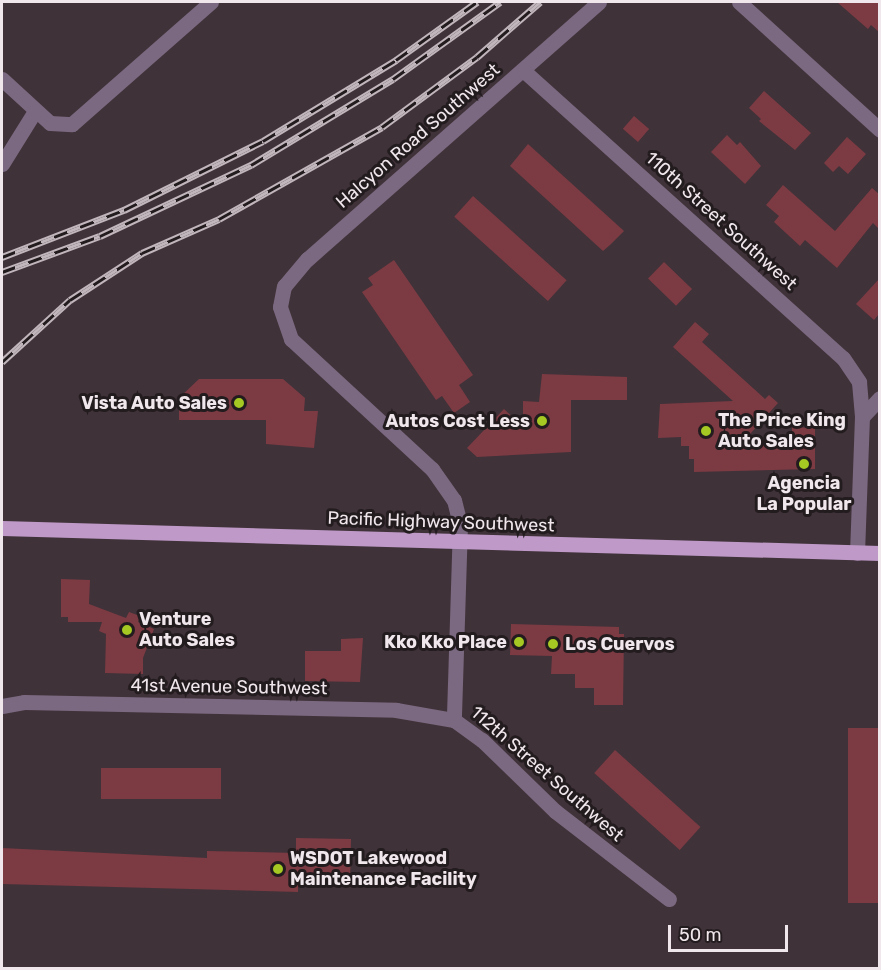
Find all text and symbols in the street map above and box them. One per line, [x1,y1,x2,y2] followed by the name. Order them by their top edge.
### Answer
[332,59,504,213] street label: Halcyon Road Southwest
[641,147,801,295] street label: 110th Street Southwest
[81,392,227,414] place label: Vista Auto Sales
[232,396,246,410] marker: Vista Auto Sales
[385,410,530,432] place label: Autos Cost Less
[718,410,846,452] place label: The Price King Auto Sales
[535,414,549,428] marker: Autos Cost Less
[699,424,713,438] marker: The Price King Auto Sales
[797,457,811,471] marker: Agencia La Popular
[756,473,852,516] place label: Agencia La Popular
[327,507,555,537] street label: Pacific Highway Southwest
[139,609,235,652] place label: Venture Auto Sales
[120,623,134,637] marker: Venture Auto Sales
[384,631,507,653] place label: Kko Kko Place
[565,633,675,655] place label: Los Cuervos
[512,635,526,649] marker: Kko Kko Place
[546,637,560,651] marker: Los Cuervos
[130,674,328,700] street label: 41st Avenue Southwest
[466,702,628,846] street label: 112th Street Southwest
[290,848,477,890] place label: WSDOT Lakewood Maintenance Facility
[271,862,285,876] marker: WSDOT Lakewood Maintenance Facility
[671,913,791,951] scale bar
[679,924,722,946] text: 50 m

